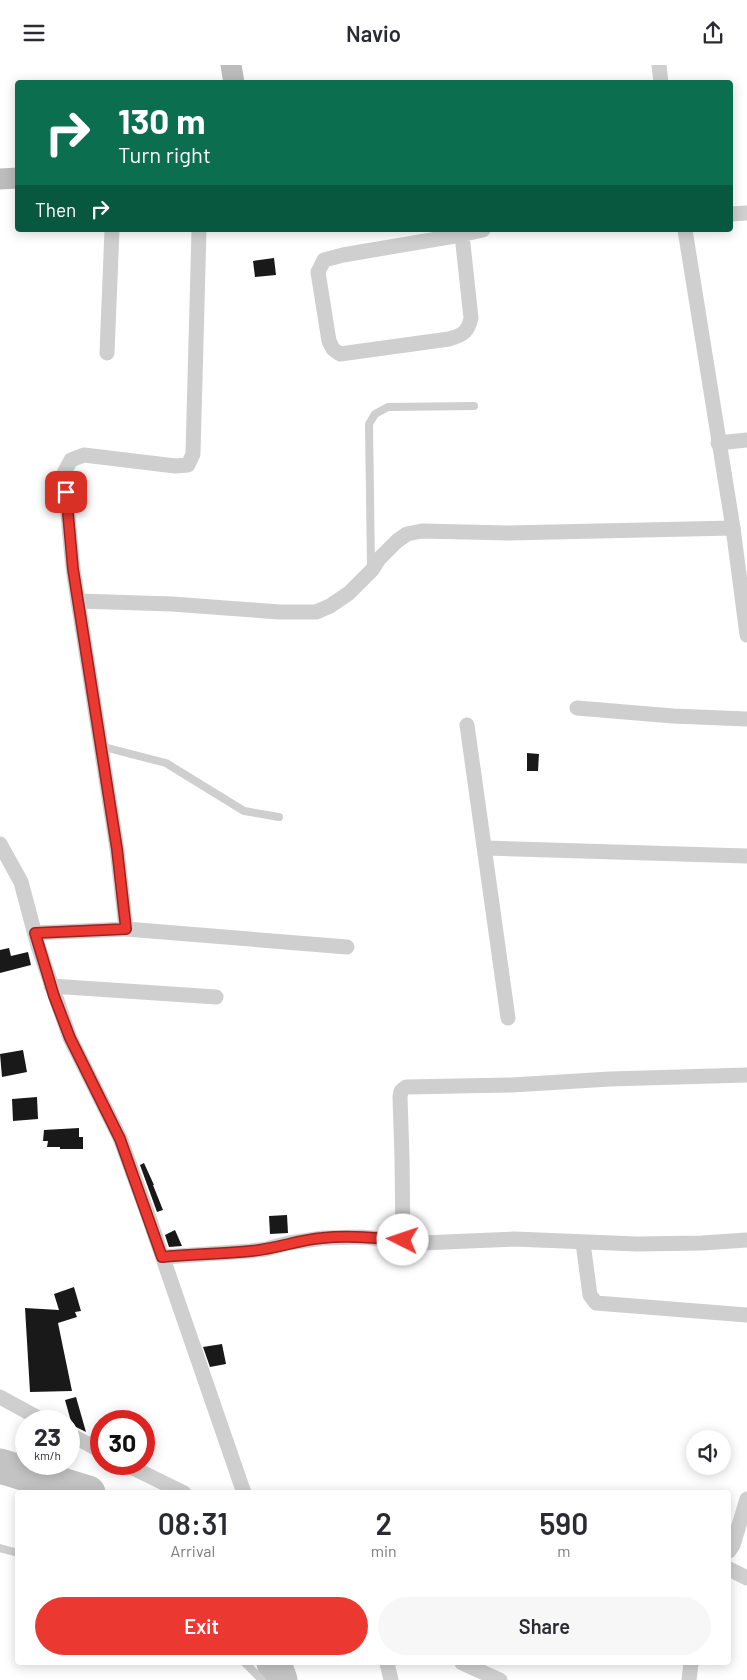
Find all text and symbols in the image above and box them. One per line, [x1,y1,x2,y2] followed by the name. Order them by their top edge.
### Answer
[20,19,48,47] icon: menu
[699,19,727,47] icon: share
[346,20,401,46] text: Navio
[118,99,205,141] text: 130 m
[35,100,100,165] icon: right
[118,141,211,167] text: Turn right
[86,195,114,223] icon: right
[35,198,76,221] text: Then
[45,471,87,513] pin
[52,478,80,506] icon: arrive
[376,1213,428,1265] position arrow
[90,1410,155,1475] speed limit sign: 30
[34,1421,61,1451] text: 23
[686,1430,731,1475] map controls
[686,1430,731,1475] button: sound
[34,1448,61,1462] text: km/h
[158,1505,228,1541] text: 08:31
[375,1505,392,1541] text: 2
[539,1505,588,1541] text: 590
[170,1541,215,1560] text: Arrival
[371,1541,397,1560] text: min
[557,1541,570,1560] text: m
[35,1597,368,1655] button: Exit
[378,1597,711,1655] button: Share

